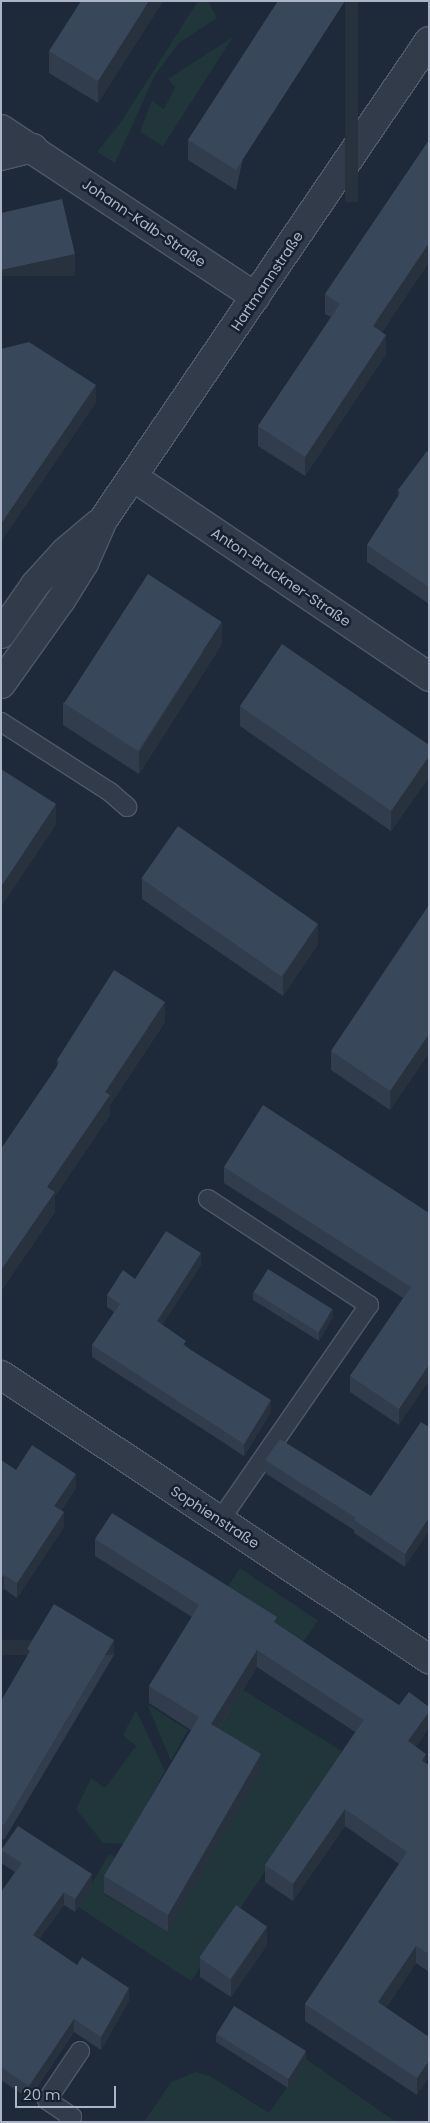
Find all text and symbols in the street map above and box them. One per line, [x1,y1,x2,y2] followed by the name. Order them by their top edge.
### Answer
[79,175,209,271] street label: Johann-Kalb-Straße
[227,228,307,334] street label: Hartmannstraße
[208,524,354,630] street label: Anton-Bruckner-Straße
[168,1482,262,1552] street label: Sophienstraße
[18,2076,119,2108] scale bar
[23,2084,61,2105] text: 20 m

